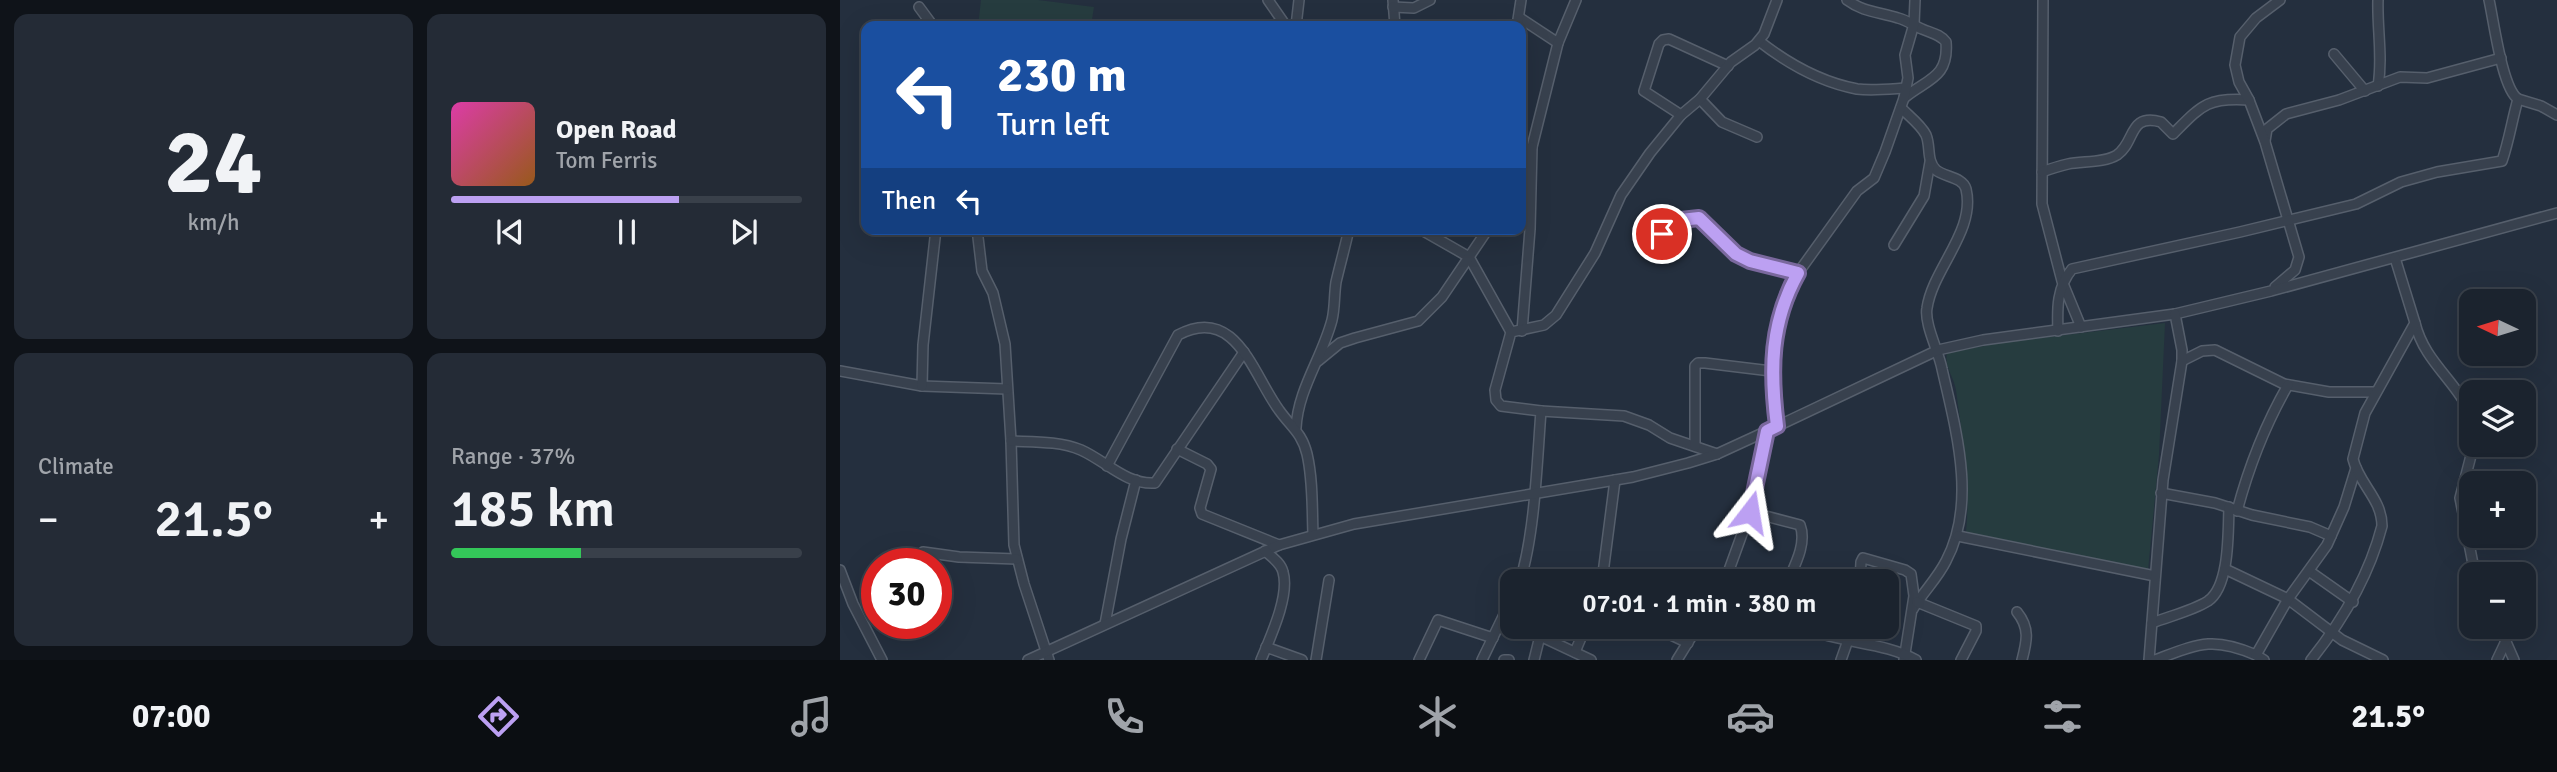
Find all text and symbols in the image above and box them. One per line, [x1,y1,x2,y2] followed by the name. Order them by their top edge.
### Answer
[997,45,1127,105] text: 230 m
[882,49,973,140] icon: left
[997,105,1110,144] text: Turn left
[164,106,263,219] text: 24
[556,114,677,146] text: Open Road
[556,146,657,175] text: Tom Ferris
[950,182,988,220] icon: left
[882,185,936,217] text: Then
[1632,204,1692,264] pin
[187,208,240,237] text: km/h
[491,213,529,251] icon: previous
[608,213,646,251] icon: pause
[725,213,763,251] icon: next
[1643,215,1681,253] icon: arrive
[2459,289,2536,366] north arrow
[2459,289,2536,639] map controls
[2459,380,2536,457] button: layers
[451,442,575,471] text: Range · 37%
[38,452,114,481] text: Climate
[2459,471,2536,548] button: +
[1713,475,1787,549] position arrow
[451,477,615,541] text: 185 km
[154,487,273,551] text: 21.5°
[38,496,59,543] text: −
[368,496,389,543] text: +
[861,548,952,639] speed limit sign: 30
[2459,562,2536,639] button: −
[1583,588,1816,620] text: 07:01 · 1 min · 380 m
[474,692,523,741] icon: directions
[787,692,836,741] icon: music
[1100,692,1149,741] icon: phone
[1413,692,1462,741] icon: climate
[1726,692,1775,741] icon: car
[2038,692,2087,741] icon: filters
[132,697,210,736] text: 07:00
[2351,697,2425,736] text: 21.5°

